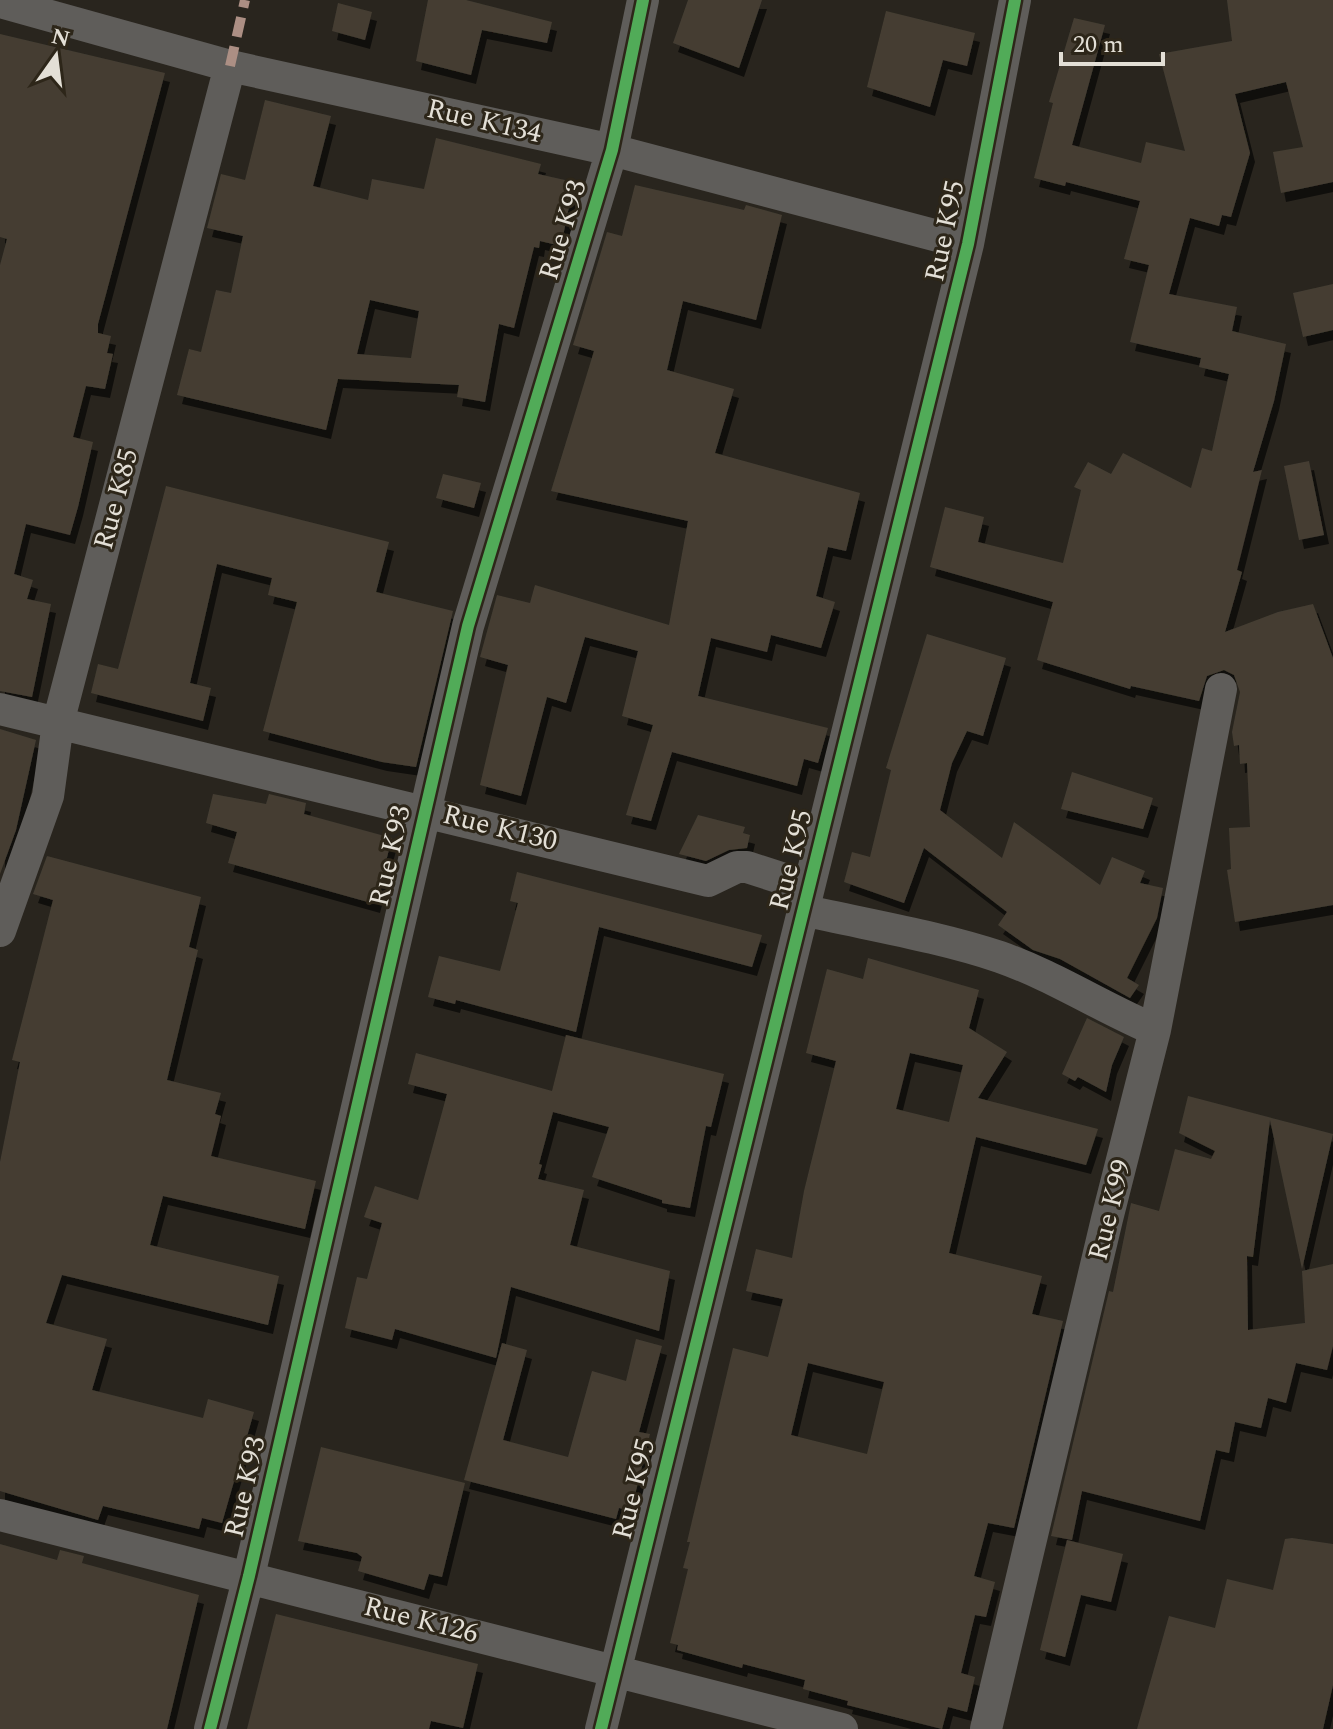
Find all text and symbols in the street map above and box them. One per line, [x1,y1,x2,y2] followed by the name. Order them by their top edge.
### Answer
[16,16,96,96] north arrow
[1061,16,1163,66] scale bar
[48,20,73,56] text: N
[1073,27,1124,63] text: 20 m
[422,87,546,155] street label: Rue K134
[527,175,599,285] street label: Rue K93
[913,176,977,286] street label: Rue K95
[82,444,150,554] street label: Rue K85
[438,793,562,863] street label: Rue K130
[357,801,423,911] street label: Rue K93
[758,805,824,915] street label: Rue K95
[1077,1155,1143,1265] street label: Rue K99
[212,1432,278,1542] street label: Rue K93
[601,1434,667,1544] street label: Rue K95
[359,1585,483,1655] street label: Rue K126

